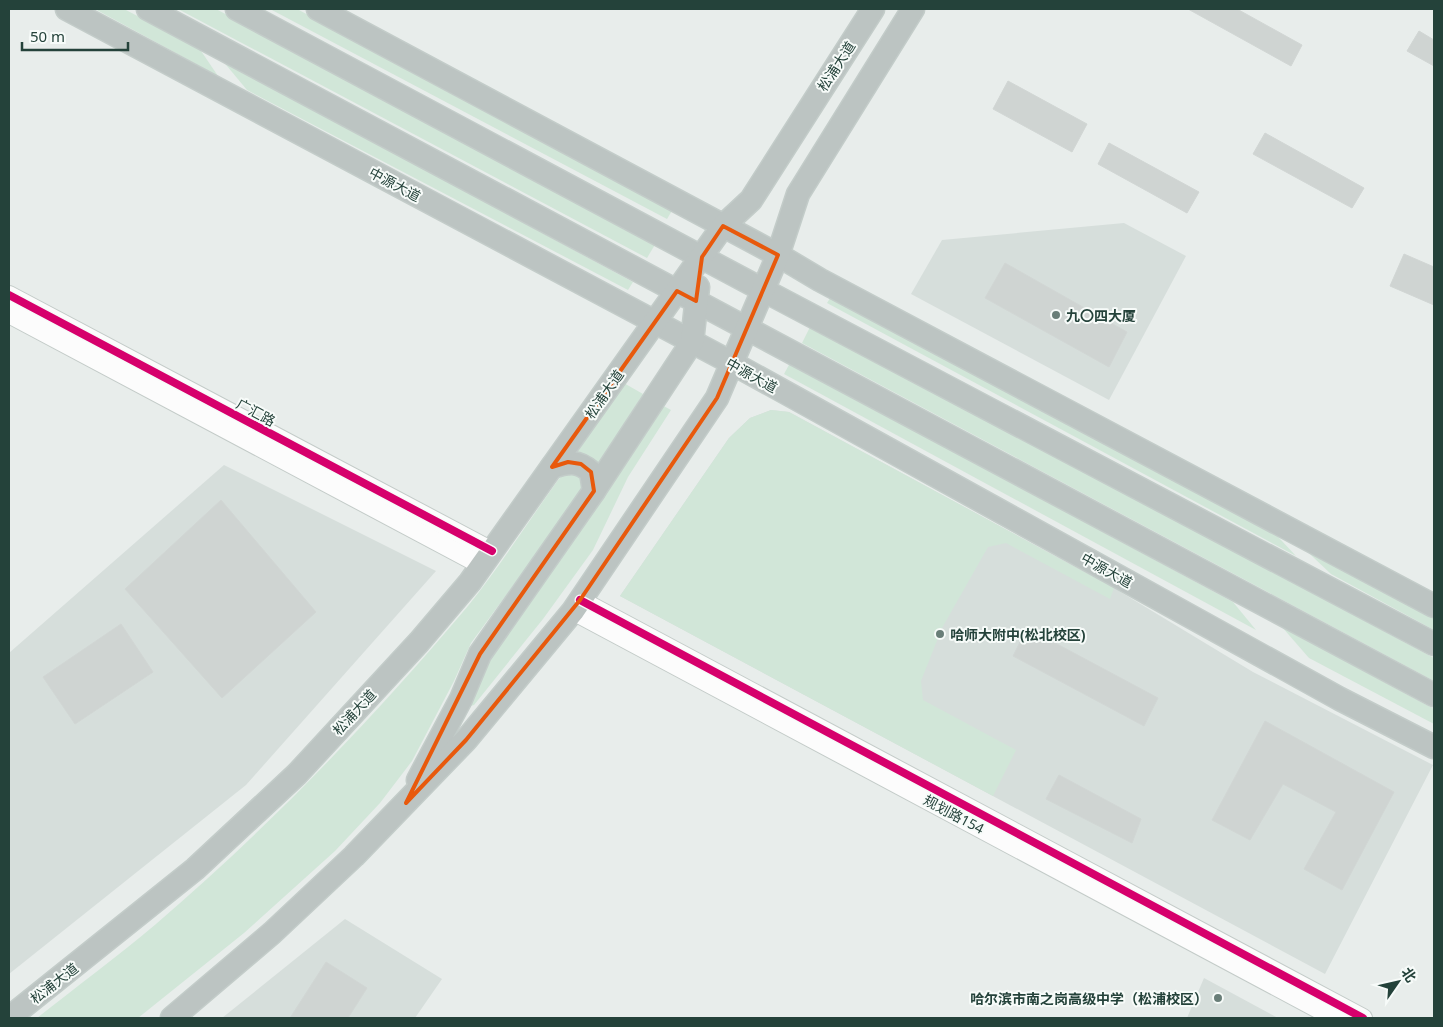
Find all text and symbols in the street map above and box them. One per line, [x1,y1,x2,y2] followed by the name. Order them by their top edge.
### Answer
[22,20,129,52] scale bar
[30,26,65,46] text: 50 m
[813,37,859,95] street label: 松浦大道
[366,162,424,206] street label: 中源大道
[1066,306,1136,325] place label: 九〇四大厦
[1050,309,1062,321] marker: 九〇四大厦
[723,353,781,397] street label: 中源大道
[580,366,628,422] street label: 松浦大道
[233,394,279,430] street label: 广汇路
[1078,548,1136,592] street label: 中源大道
[950,625,1086,644] place label: 哈师大附中(松北校区)
[934,628,946,640] marker: 哈师大附中(松北校区)
[328,685,380,739] street label: 松浦大道
[920,790,988,838] street label: 规划路154
[1373,957,1423,1007] north arrow
[26,958,82,1008] street label: 松浦大道
[1397,963,1421,986] text: 北
[970,989,1208,1008] place label: 哈尔滨市南之岗高级中学（松浦校区）
[1212,992,1224,1004] marker: 哈尔滨市南之岗高级中学（松浦校区）

